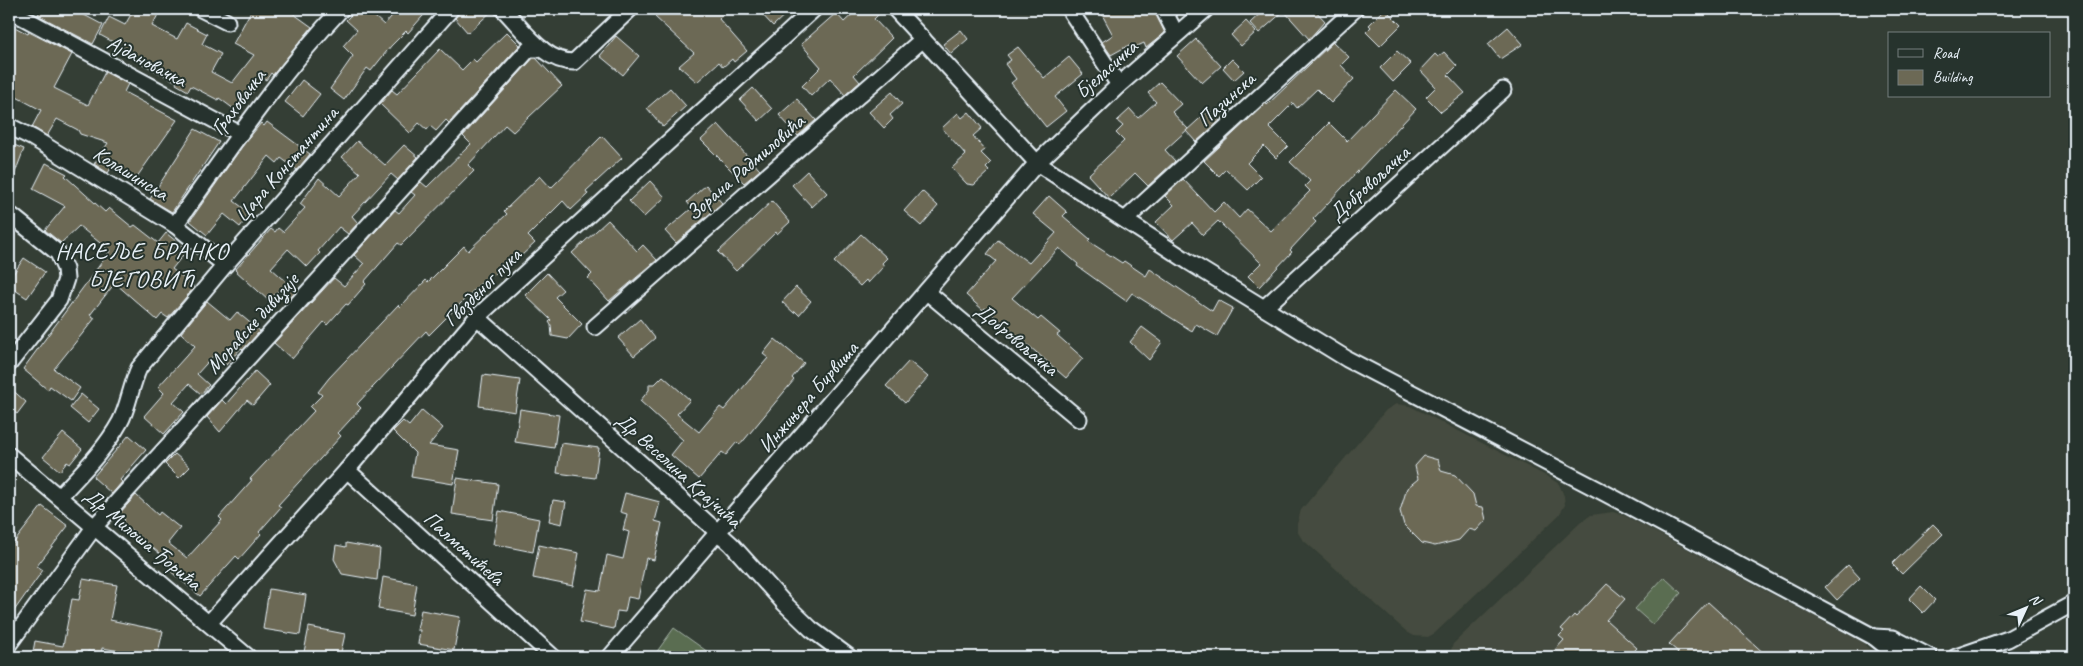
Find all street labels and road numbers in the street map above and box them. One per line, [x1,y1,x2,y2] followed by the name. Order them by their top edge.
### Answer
[103,29,193,94] street label: Ајдановачка
[1069,33,1144,104] street label: Бјеласичка
[205,62,272,140] street label: Граховачка
[1191,64,1263,133] street label: Пазинска
[228,99,345,227] street label: Цара Константина
[680,107,811,226] street label: Зорана Радмиловића
[1323,139,1416,226] street label: Добровољачка
[88,140,175,207] street label: Колашинска
[437,241,528,332] street label: Гвозденог пука
[200,266,306,380] street label: Моравске дивизије
[970,297,1065,382] street label: Добровољачка
[752,335,865,458] street label: Инжињера Бирвиша
[611,407,749,534] street label: Др Веселина Крајчића
[78,482,209,598] street label: Др Милоша Ђорића
[418,505,511,592] street label: Палмотићева

